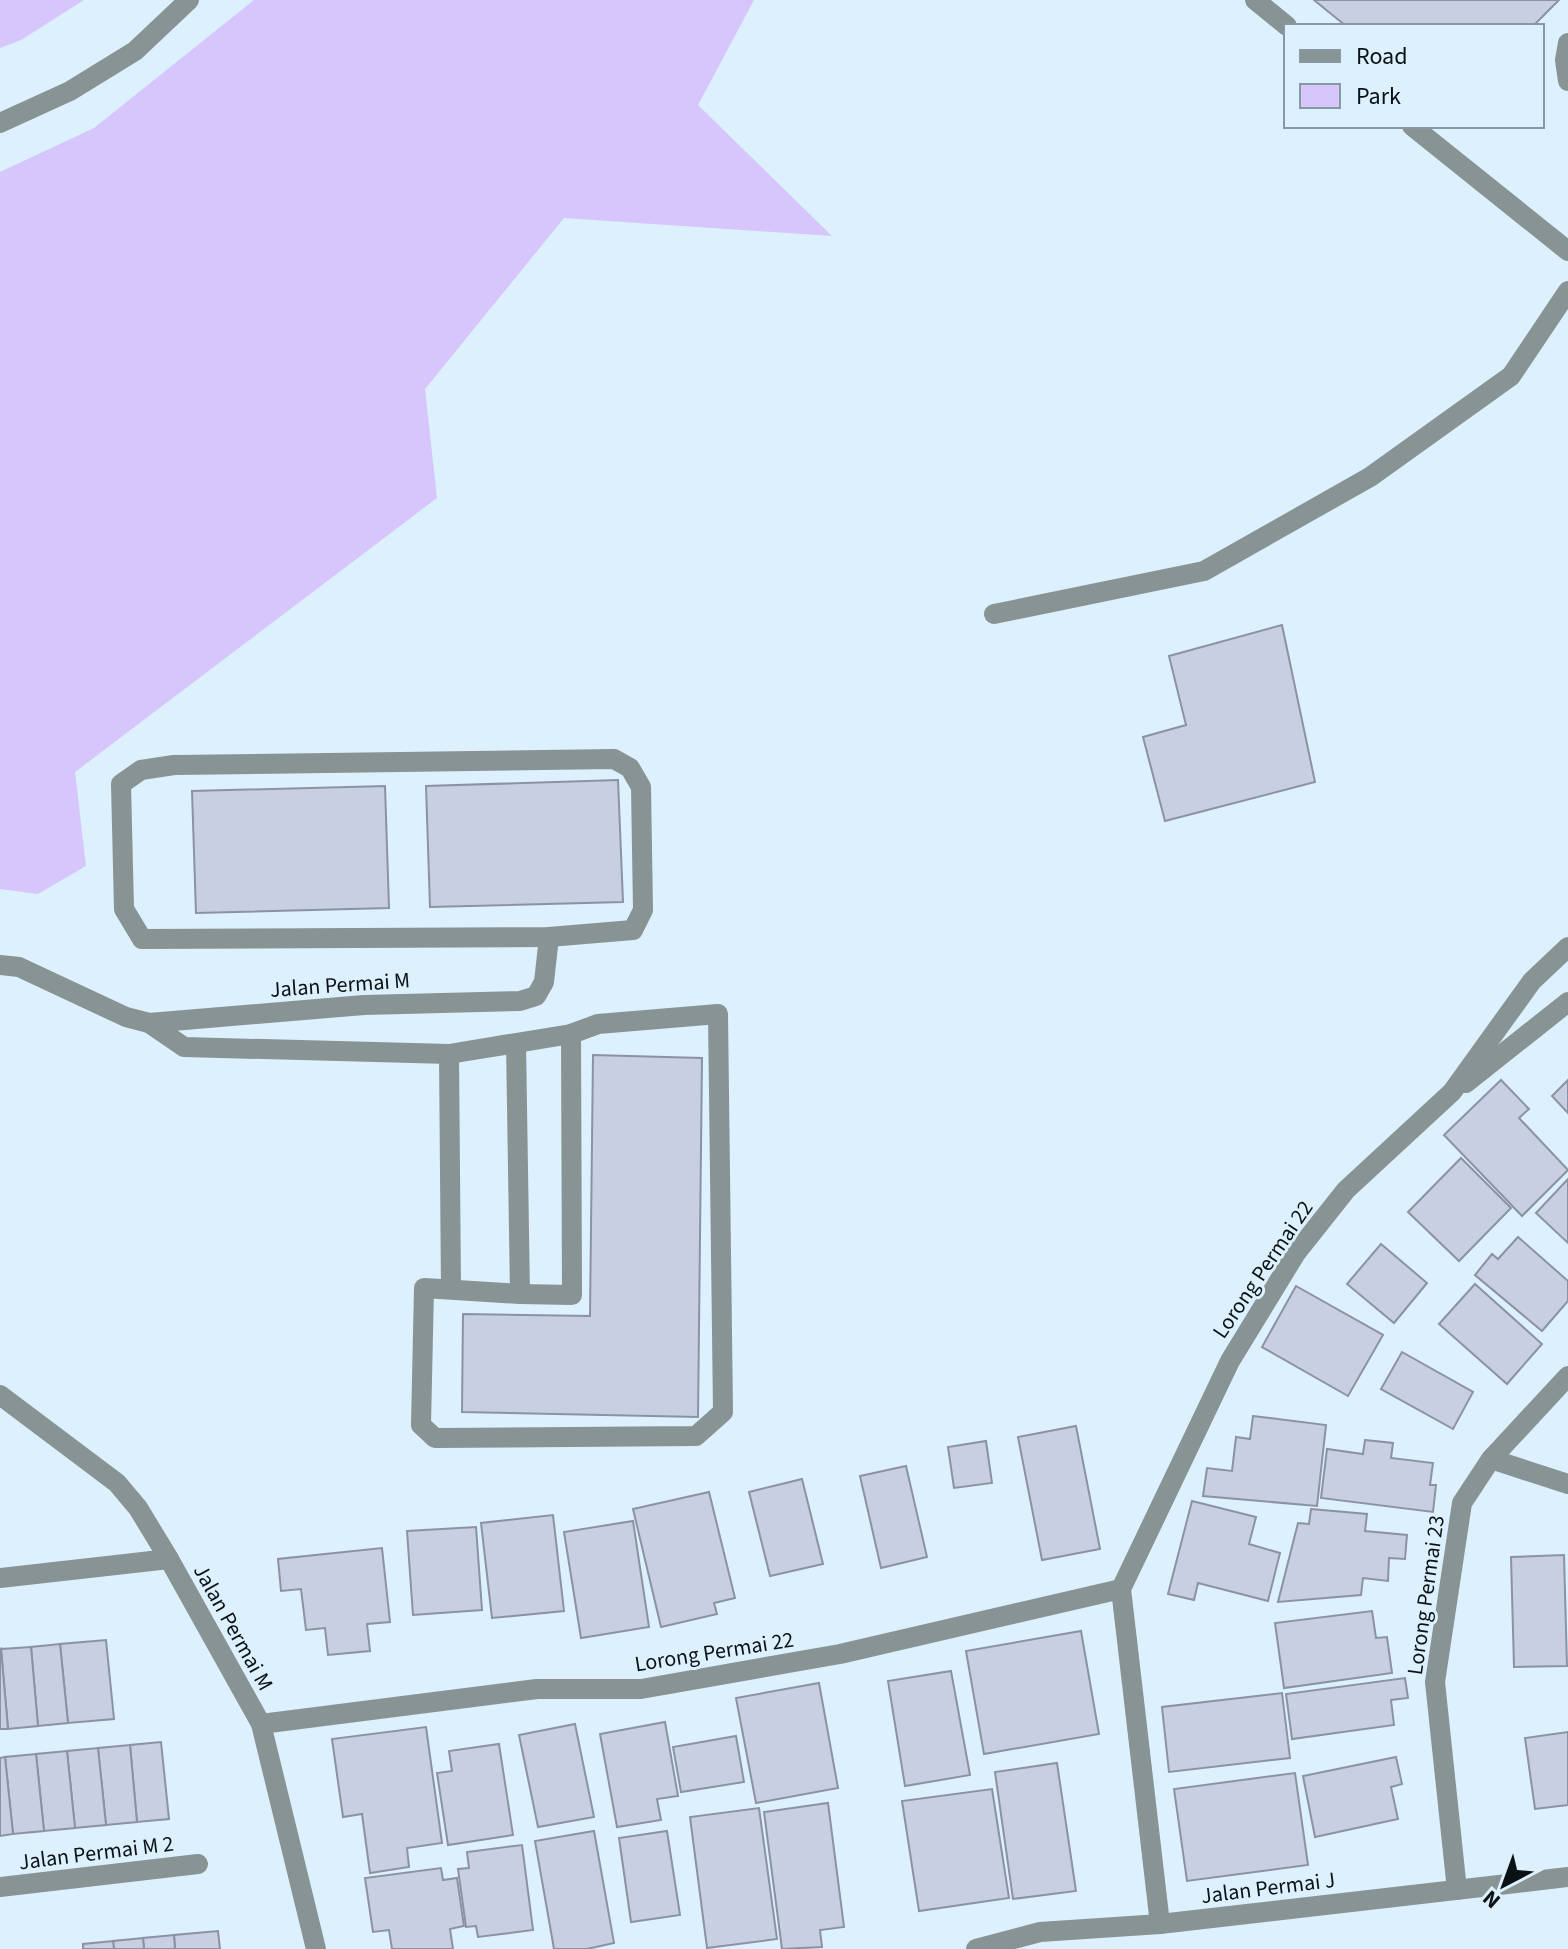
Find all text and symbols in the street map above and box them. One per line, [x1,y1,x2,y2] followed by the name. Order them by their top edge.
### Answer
[1284,24,1544,128] legend
[1356,39,1408,74] text: Road
[1356,79,1401,114] text: Park
[269,964,411,1006] street label: Jalan Permai M
[1205,1194,1321,1345] street label: Lorong Permai 22
[1399,1513,1453,1677] street label: Lorong Permai 23
[185,1558,281,1697] street label: Jalan Permai M
[632,1624,796,1680] street label: Lorong Permai 22
[17,1828,175,1878] street label: Jalan Permai M 2
[1464,1845,1544,1925] north arrow
[1199,1864,1337,1912] street label: Jalan Permai J
[1476,1882,1508,1916] text: N

